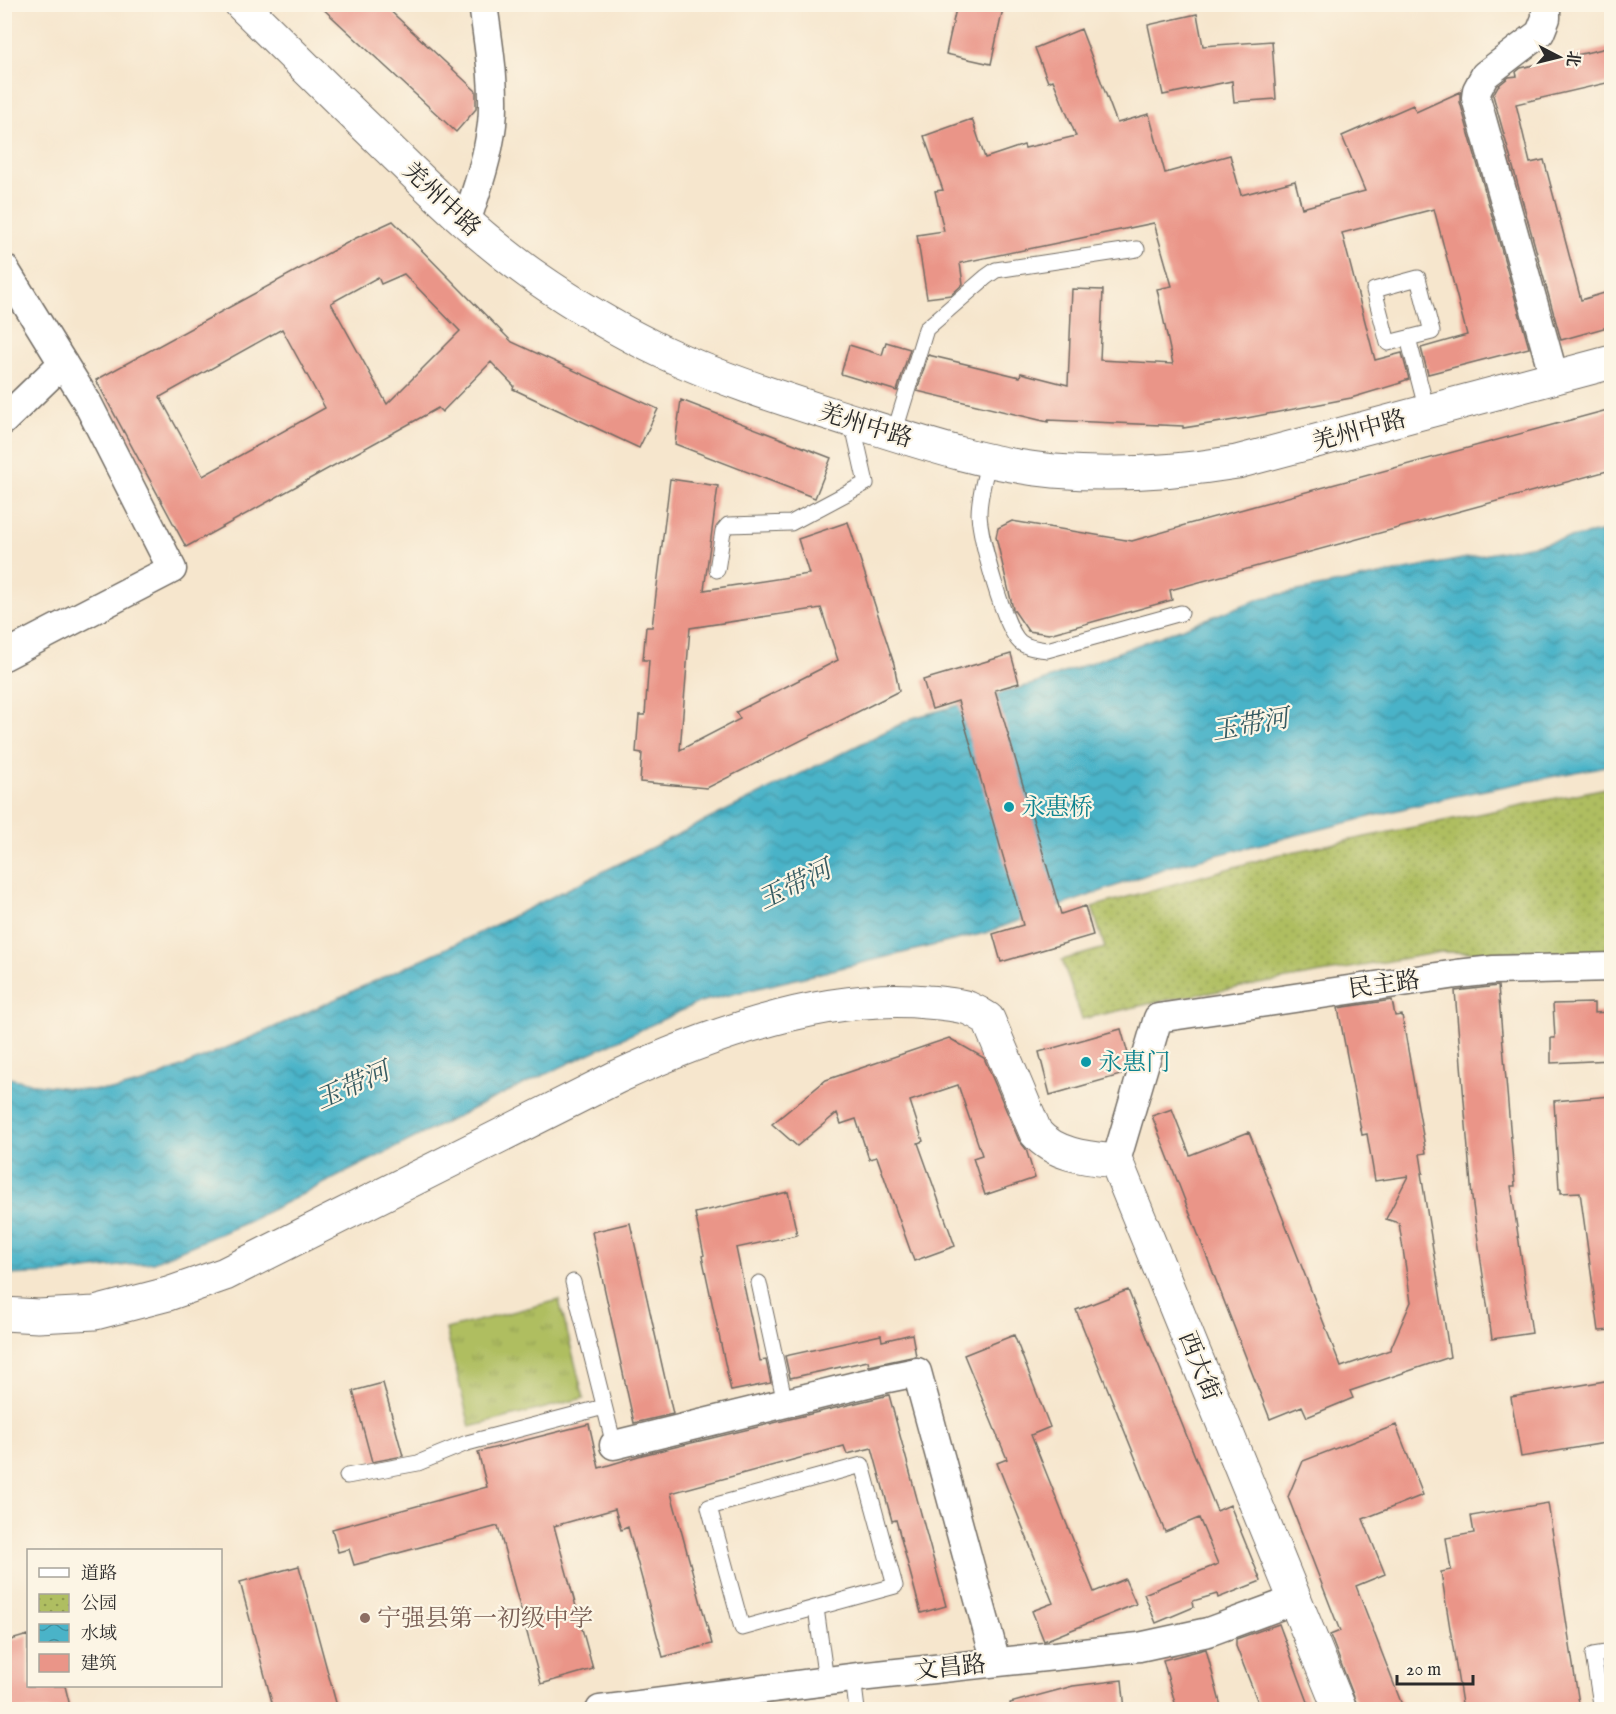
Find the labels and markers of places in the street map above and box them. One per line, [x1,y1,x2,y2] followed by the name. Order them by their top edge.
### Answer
[1021,793,1093,824] place label: 永惠桥
[1002,800,1016,814] marker: 永惠桥
[1098,1048,1170,1079] place label: 永惠门
[1079,1055,1093,1069] marker: 永惠门
[377,1604,593,1635] place label: 宁强县第一初级中学
[358,1611,372,1625] marker: 宁强县第一初级中学

